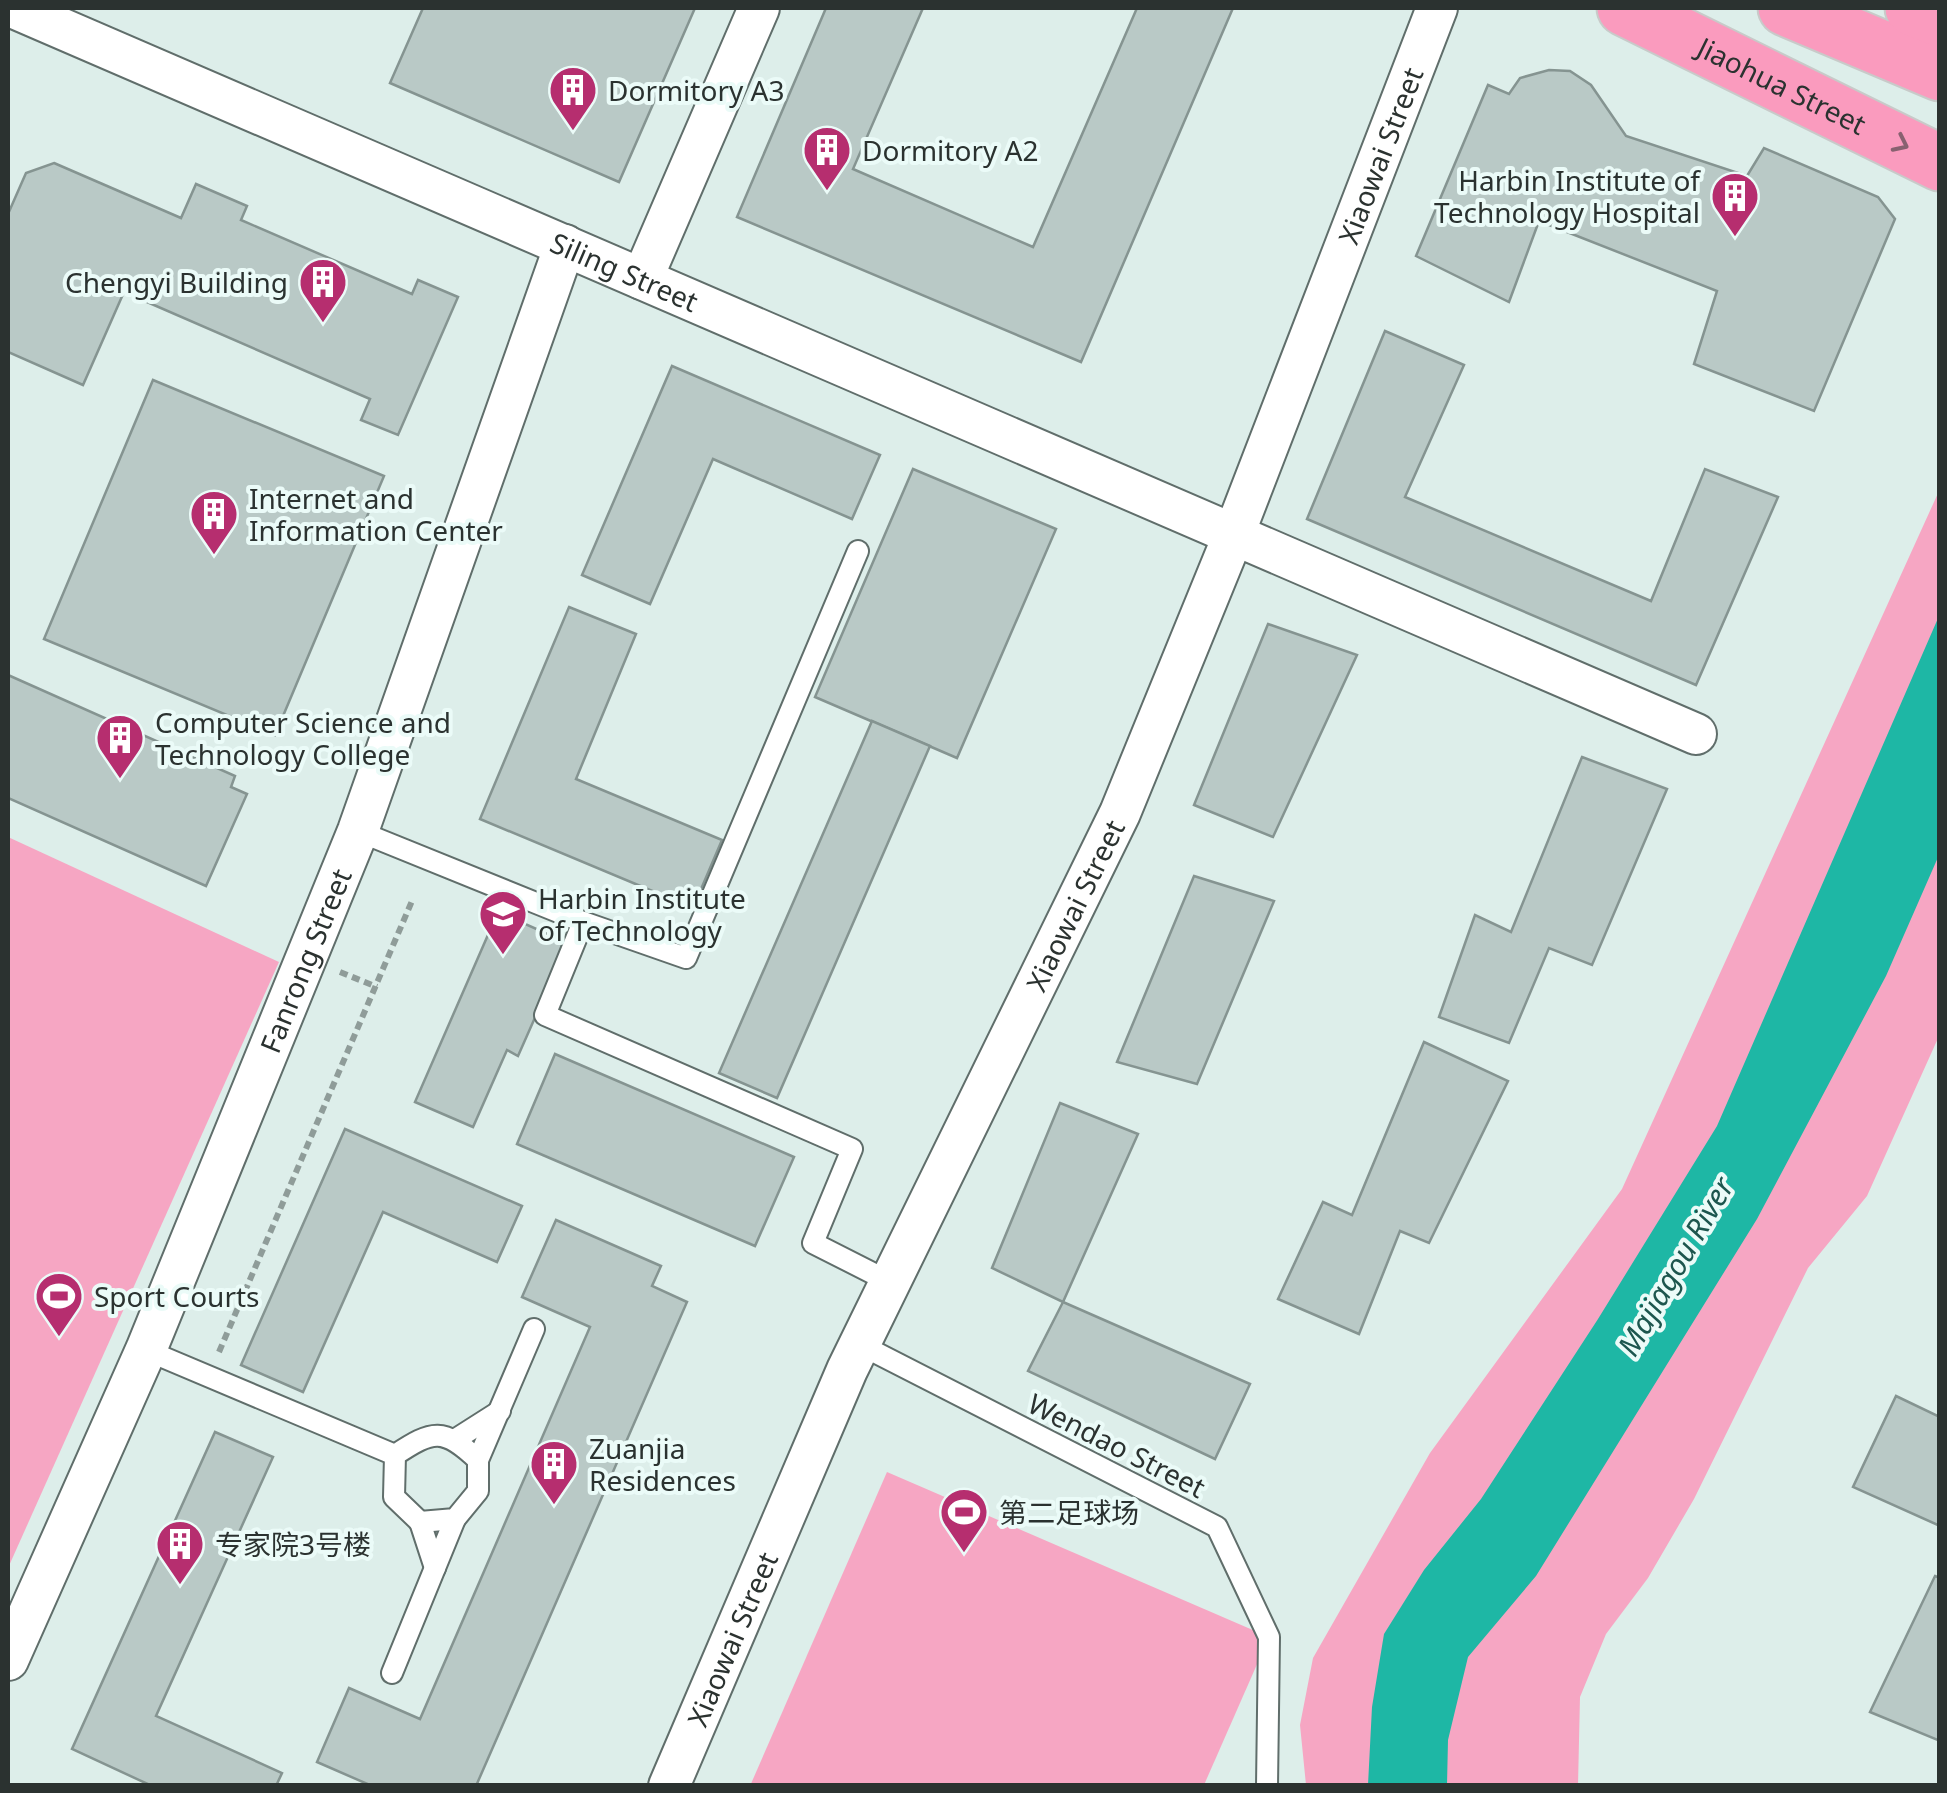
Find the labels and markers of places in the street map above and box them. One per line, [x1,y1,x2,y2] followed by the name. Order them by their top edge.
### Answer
[547,64,599,132] building icon: Dormitory A3
[608,71,784,109] place label: Dormitory A3
[801,124,853,192] building icon: Dormitory A2
[862,131,1038,169] place label: Dormitory A2
[1434,161,1701,231] place label: Harbin Institute of Technology Hospital
[1709,170,1761,238] building icon: Harbin Institute of Technology Hospital
[297,256,349,324] building icon: Chengyi Building
[65,263,288,301] place label: Chengyi Building
[249,479,503,549] place label: Internet and Information Center
[188,488,240,556] building icon: Internet and Information Center
[155,703,451,773] place label: Computer Science and Technology College
[94,712,146,780] building icon: Computer Science and Technology College
[538,879,746,949] place label: Harbin Institute of Technology
[477,888,529,956] school or university icon: Harbin Institute of Technology
[33,1270,85,1338] sports icon: Sport Courts
[94,1277,260,1315] place label: Sport Courts
[589,1429,736,1499] place label: Zuanjia Residences
[528,1438,580,1506] building icon: Zuanjia Residences
[938,1486,990,1554] sports icon: 第二足球场
[999,1493,1139,1531] place label: 第二足球场
[154,1518,206,1586] building icon: 专家院3号楼
[215,1525,371,1563] place label: 专家院3号楼

